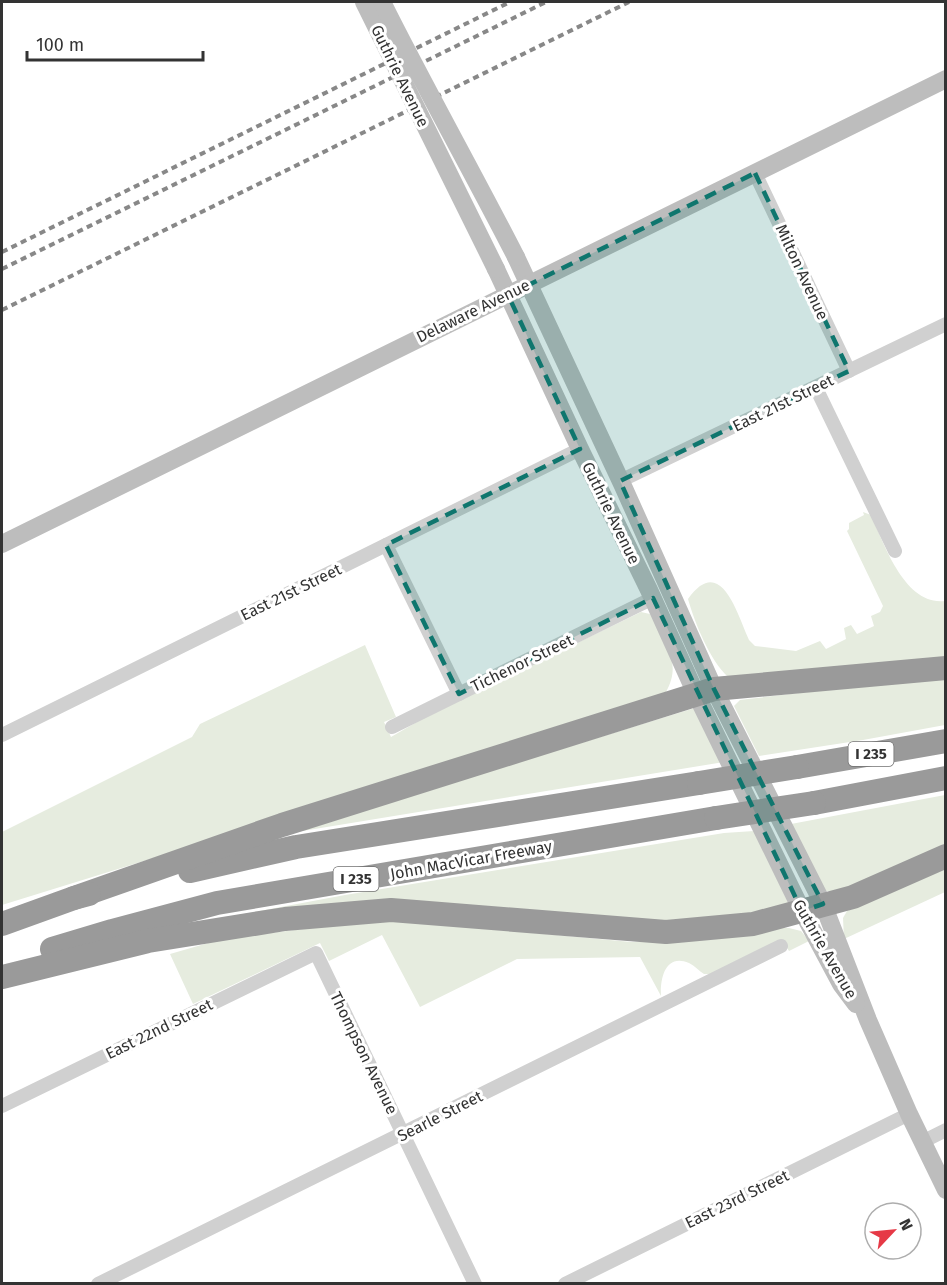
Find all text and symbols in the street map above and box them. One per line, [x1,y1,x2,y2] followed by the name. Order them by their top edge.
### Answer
[367,22,433,130] street label: Guthrie Avenue
[27,24,202,62] scale bar
[36,34,84,56] text: 100 m
[772,221,832,323] street label: Milton Avenue
[413,275,533,347] street label: Delaware Avenue
[730,370,837,436] street label: East 21st Street
[578,459,644,567] street label: Guthrie Avenue
[238,559,345,625] street label: East 21st Street
[468,630,576,696] street label: Tichenor Street
[848,742,894,766] road number: I 235
[389,836,554,884] street label: John MacVicar Freeway
[334,867,378,891] road number: I 235
[789,896,861,1002] street label: Guthrie Avenue
[326,989,402,1117] street label: Thompson Avenue
[102,995,216,1063] street label: East 22nd Street
[394,1086,486,1146] street label: Searle Street
[682,1166,792,1232] street label: East 23rd Street
[863,1201,923,1261] north arrow
[895,1216,917,1234] text: N

